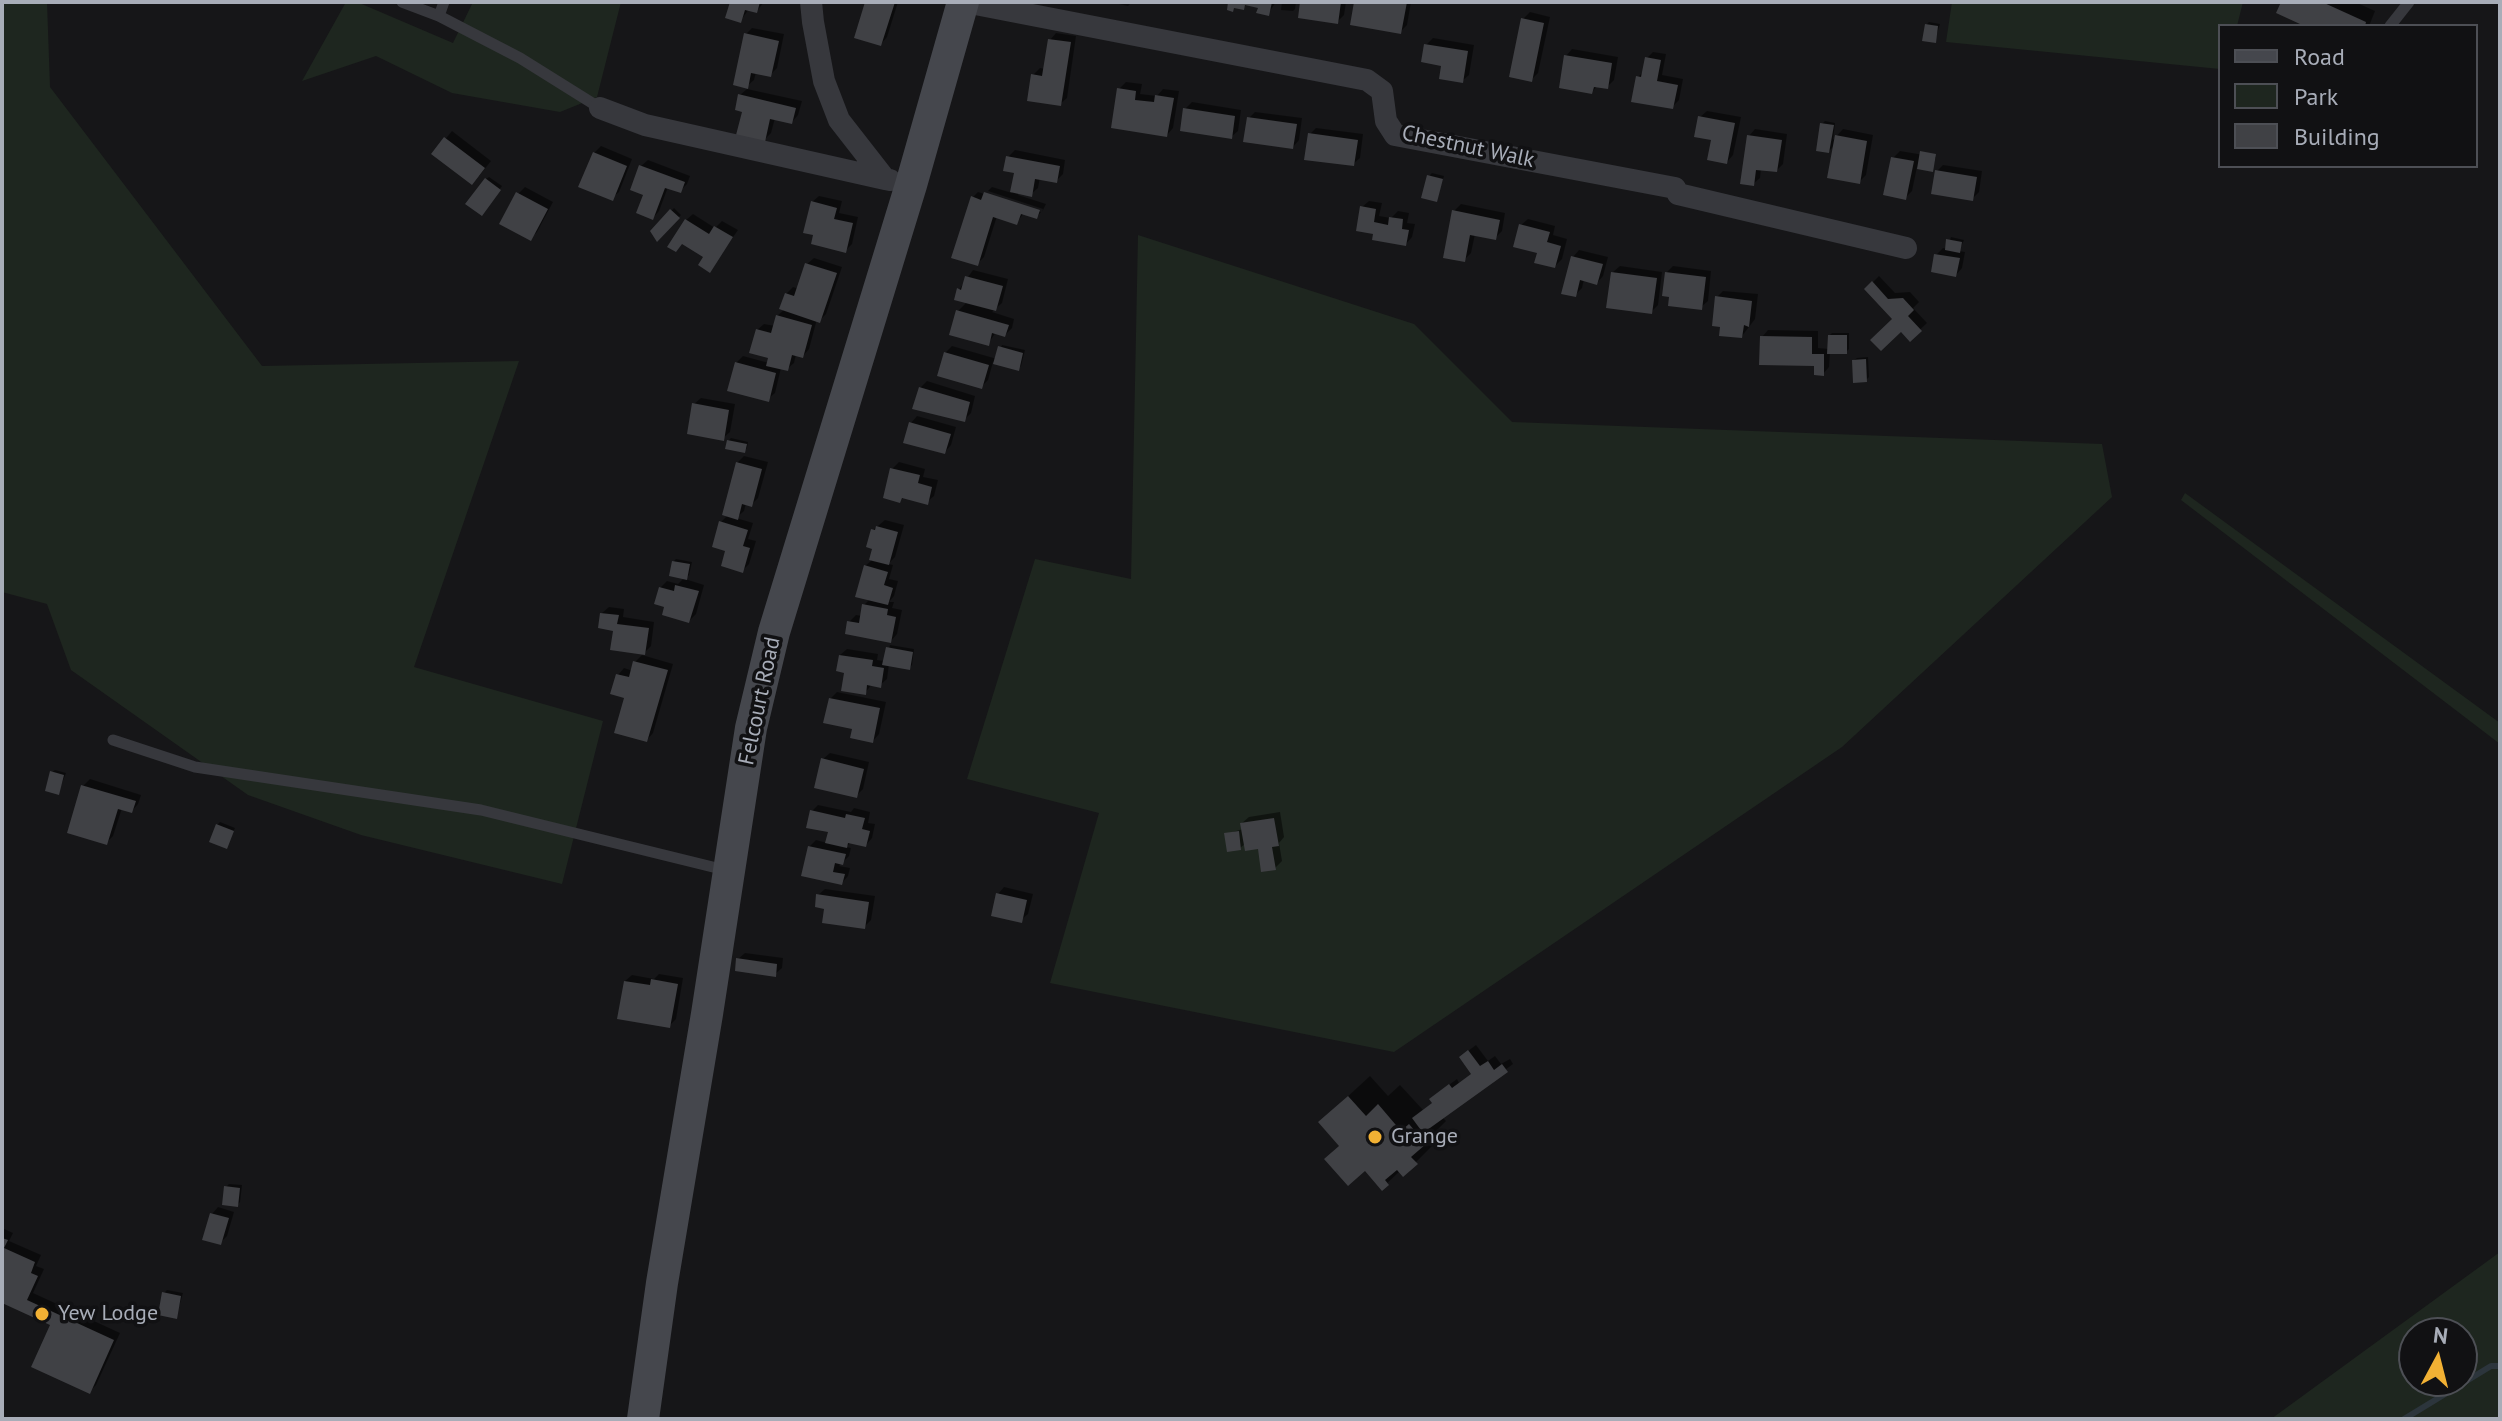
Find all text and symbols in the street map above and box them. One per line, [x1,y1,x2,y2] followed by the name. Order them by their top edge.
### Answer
[2218,24,2478,168] legend
[2294,41,2345,72] text: Road
[2294,81,2338,112] text: Park
[1399,120,1537,174] street label: Chestnut Walk
[2294,121,2380,152] text: Building
[734,635,786,767] street label: Felcourt Road
[1391,1124,1458,1150] place label: Grange
[1366,1128,1384,1146] marker: Grange
[58,1301,158,1327] place label: Yew Lodge
[33,1305,51,1323] marker: Yew Lodge
[2398,1317,2478,1397] north arrow
[2432,1320,2450,1350] text: N

